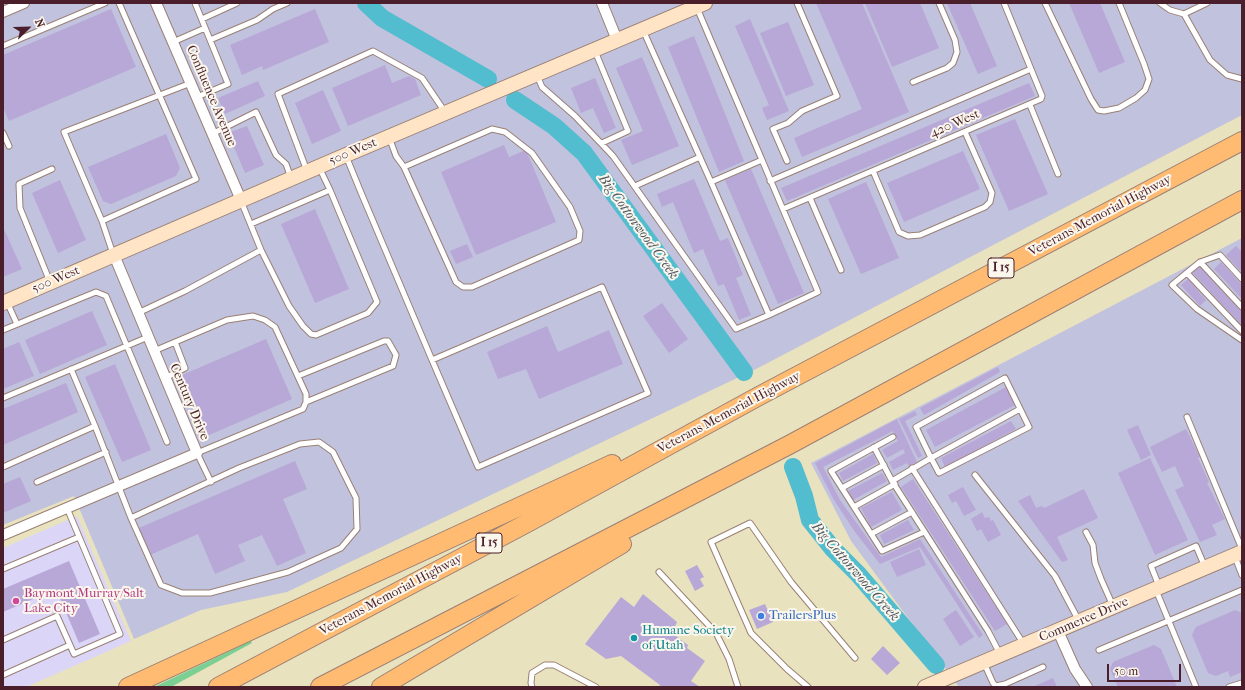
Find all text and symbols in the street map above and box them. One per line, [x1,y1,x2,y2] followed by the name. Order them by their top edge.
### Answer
[8,8,48,48] north arrow
[32,17,47,29] text: N
[183,43,239,149] street label: Confluence Avenue
[928,107,982,141] street label: 420 West
[327,135,379,169] street label: 500 West
[594,171,682,283] water label: Big Cottonwood Creek
[1026,172,1174,260] street label: Veterans Memorial Highway
[988,258,1014,278] road number: I 15
[30,263,82,297] street label: 500 West
[166,361,212,443] street label: Century Drive
[655,369,803,457] street label: Veterans Memorial Highway
[807,519,903,625] water label: Big Cottonwood Creek
[476,533,502,553] road number: I 15
[317,551,465,639] street label: Veterans Memorial Highway
[24,586,144,617] place label: Baymont Murray/Salt Lake City
[1037,594,1131,646] street label: Commerce Drive
[11,596,21,606] marker: Baymont Murray/Salt Lake City
[769,608,836,624] place label: TrailersPlus
[756,611,766,621] marker: TrailersPlus
[642,623,734,654] place label: Humane Society of Utah
[629,633,639,643] marker: Humane Society of Utah
[1109,656,1183,682] scale bar
[1114,664,1138,678] text: 50 m

